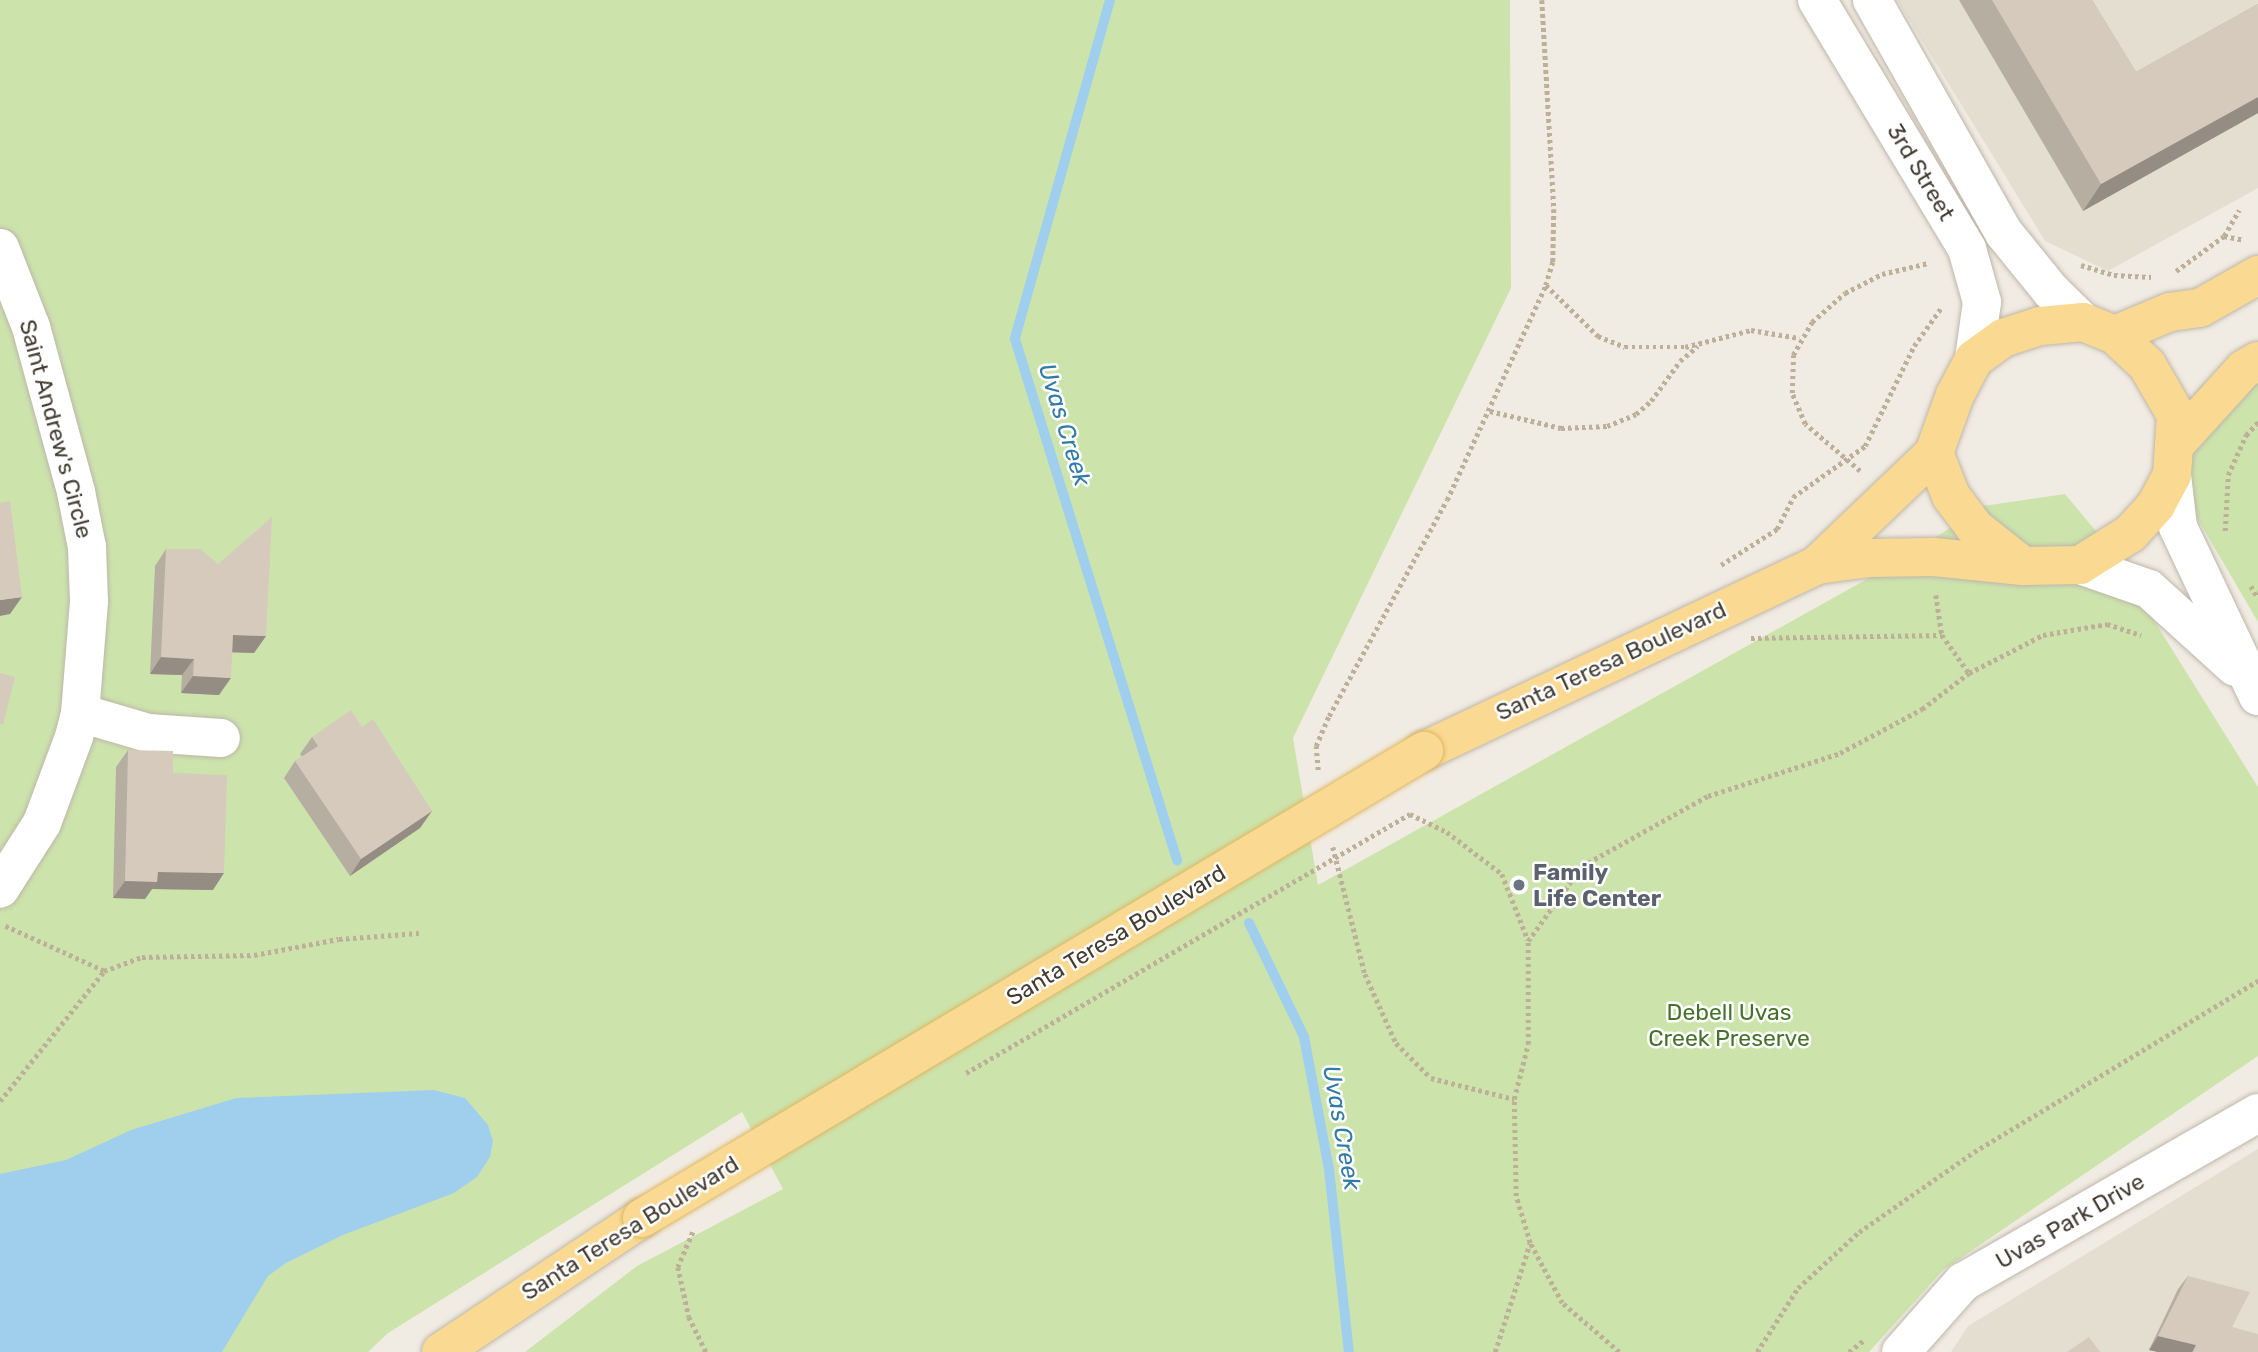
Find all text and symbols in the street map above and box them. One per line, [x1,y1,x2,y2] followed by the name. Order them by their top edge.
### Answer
[1881,119,1961,225] street label: 3rd Street
[13,316,99,542] street label: Saint Andrew's Circle
[1032,360,1096,490] water label: Uvas Creek
[1491,595,1731,727] street label: Santa Teresa Boulevard
[1001,858,1231,1012] street label: Santa Teresa Boulevard
[1533,858,1661,912] place label: Family Life Center
[1511,877,1527,893] marker: Family Life Center
[1648,998,1810,1052] park label: Debell Uvas Creek Preserve
[1316,1063,1366,1193] water label: Uvas Creek
[516,1150,744,1306] street label: Santa Teresa Boulevard
[1991,1167,2149,1275] street label: Uvas Park Drive

